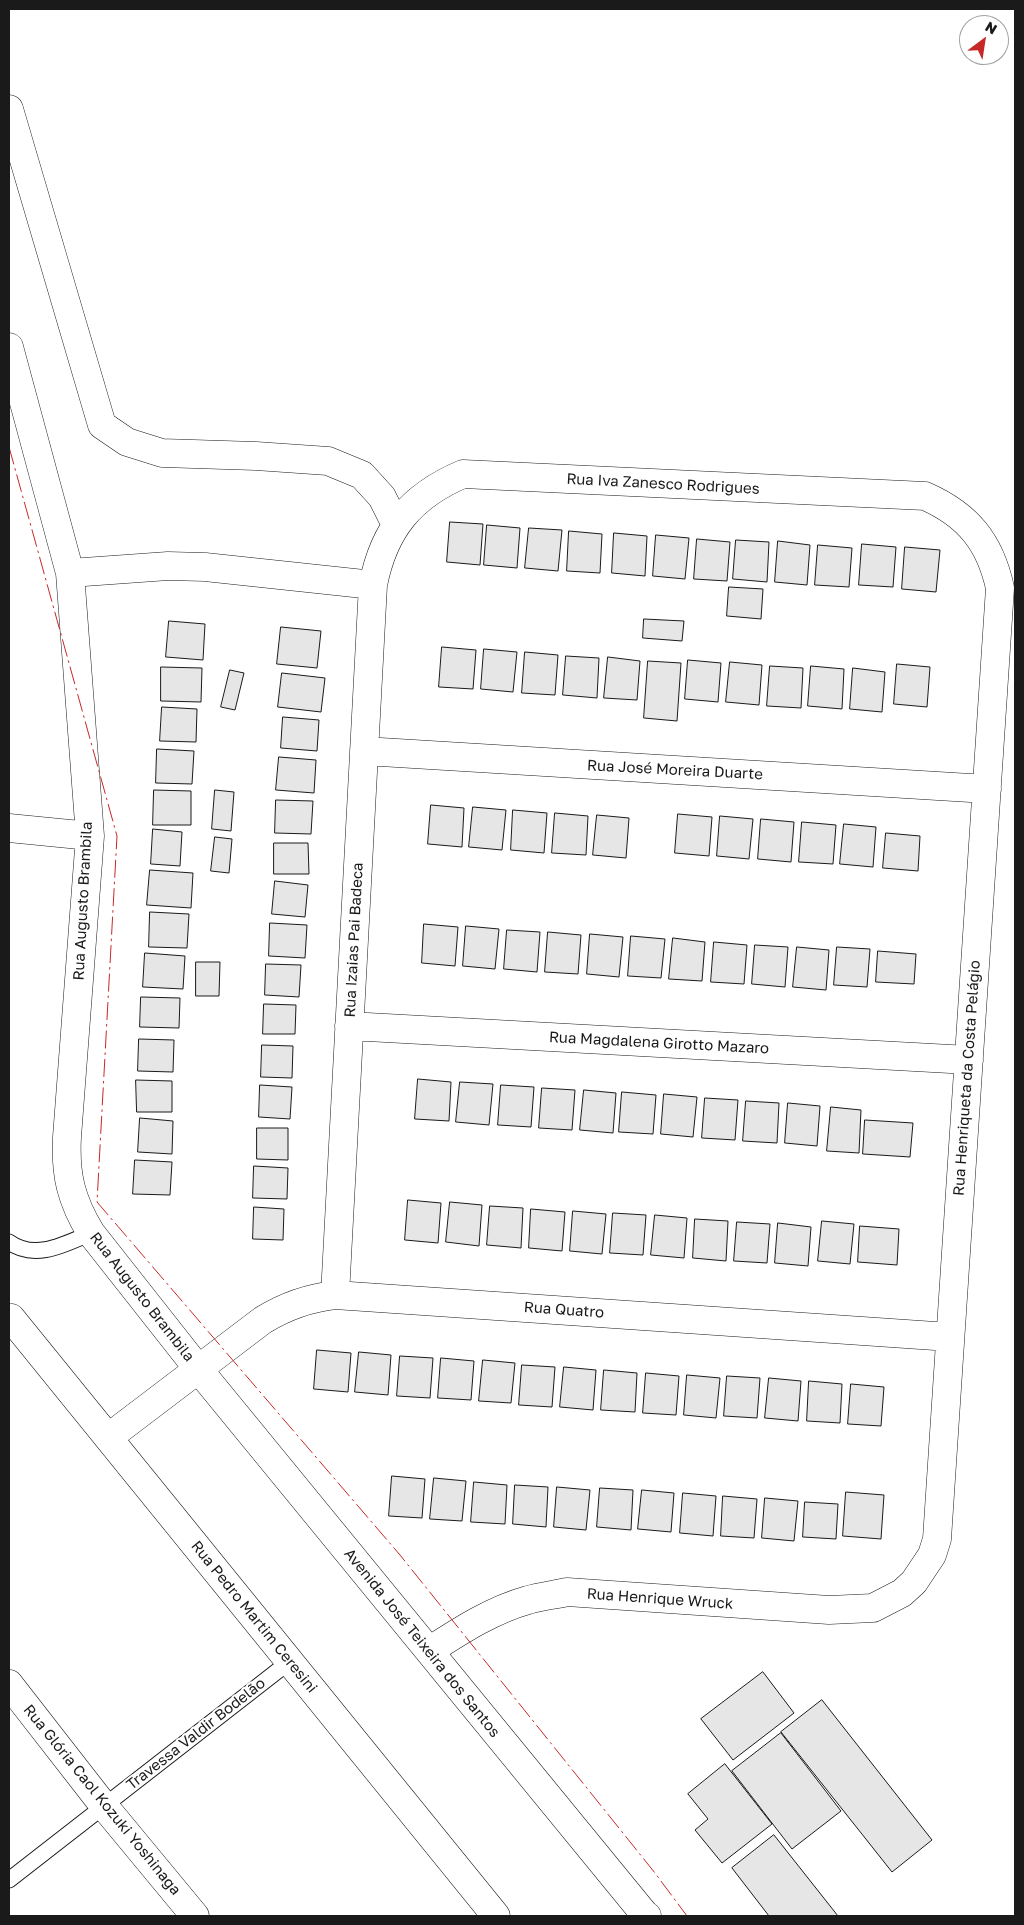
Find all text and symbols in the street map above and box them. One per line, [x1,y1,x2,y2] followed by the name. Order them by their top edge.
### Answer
[959,15,1009,65] north arrow
[983,18,1000,38] text: N
[566,470,760,498] street label: Rua Iva Zanesco Rodrigues
[587,756,763,784] street label: Rua José Moreira Duarte
[70,821,96,981] street label: Rua Augusto Brambila
[341,862,367,1018] street label: Rua Izaias Pai Badeca
[950,959,984,1197] street label: Rua Henriqueta da Costa Pelágio
[548,1028,770,1058] street label: Rua Magdalena Girotto Mazaro
[86,1229,198,1365] street label: Rua Augusto Brambila
[523,1298,605,1322] street label: Rua Quatro
[187,1537,321,1697] street label: Rua Pedro Martim Ceresini
[340,1545,504,1741] street label: Avenida José Teixeira dos Santos
[586,1585,734,1613] street label: Rua Henrique Wruck
[123,1674,269,1794] street label: Travessa Valdir Bodelão
[20,1701,184,1899] street label: Rua Glória Caol Kozuki Yoshinaga

